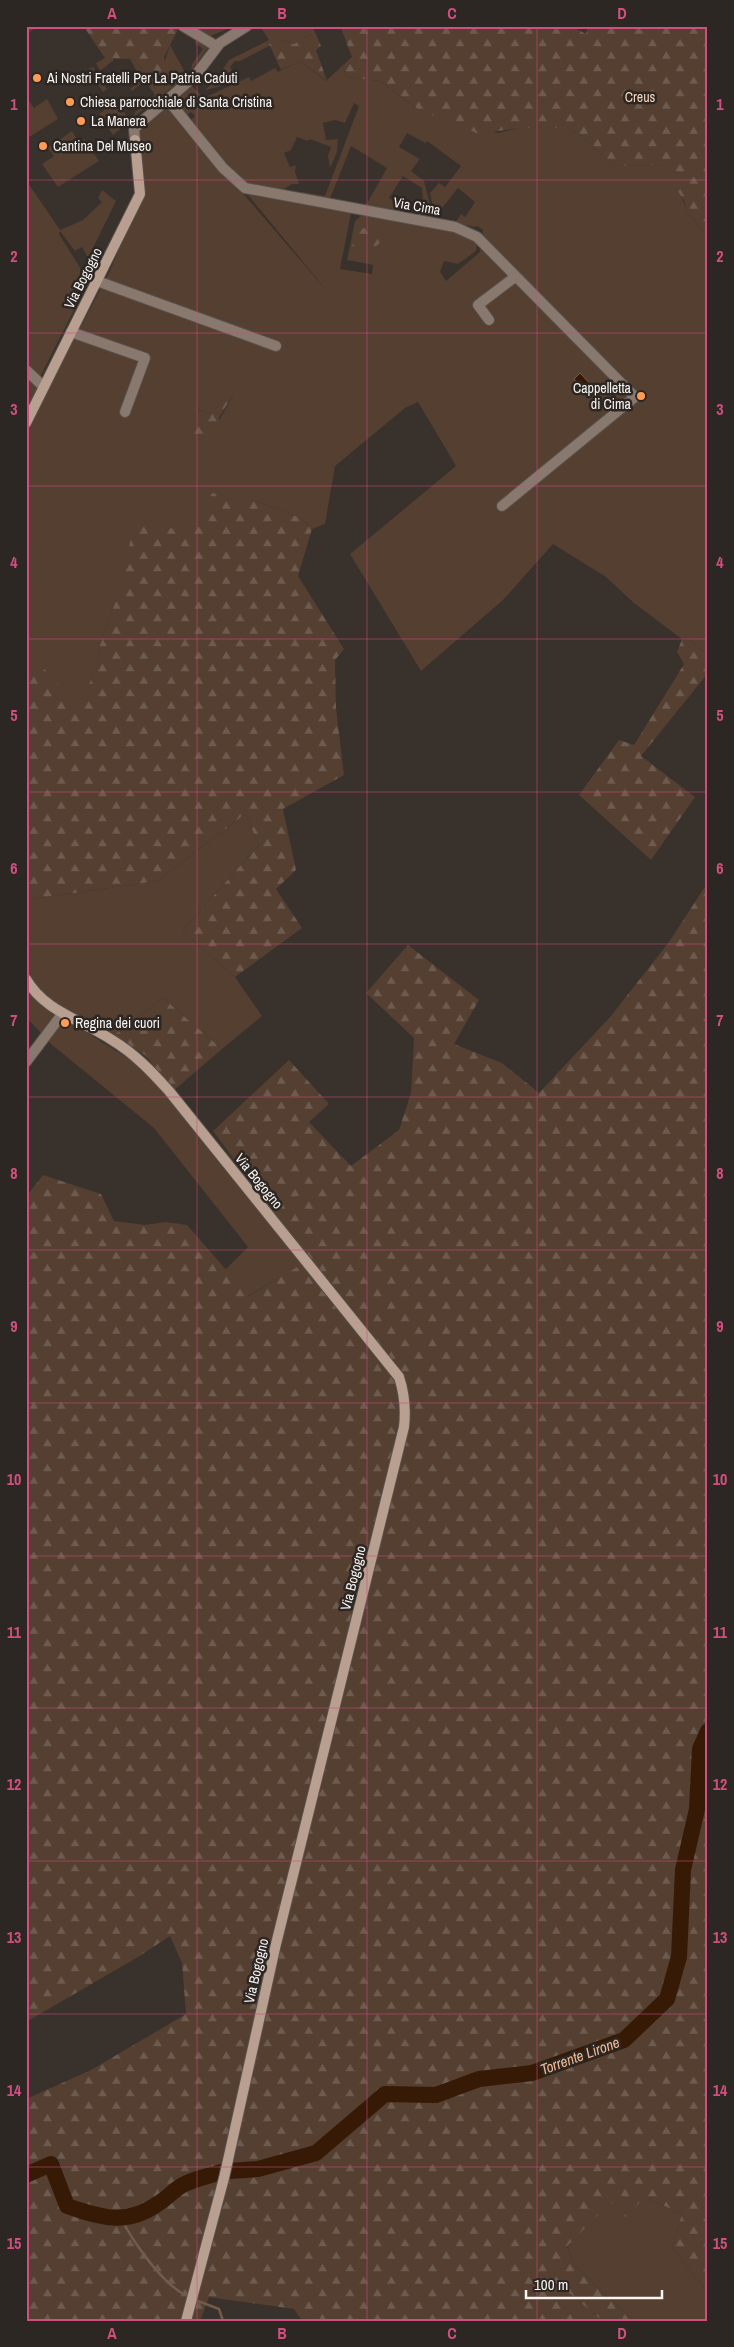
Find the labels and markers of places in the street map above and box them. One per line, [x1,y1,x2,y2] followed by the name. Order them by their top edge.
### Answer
[46,69,238,87] place label: Ai Nostri Fratelli Per La Patria Caduti
[31,72,43,84] marker: Ai Nostri Fratelli Per La Patria Caduti
[80,93,273,111] place label: Chiesa parrocchiale di Santa Cristina
[64,96,76,108] marker: Chiesa parrocchiale di Santa Cristina
[91,112,146,130] place label: La Manera
[75,115,87,127] marker: La Manera
[53,137,151,155] place label: Cantina Del Museo
[37,140,49,152] marker: Cantina Del Museo
[573,379,632,413] place label: Cappelletta di Cima
[635,390,647,402] marker: Cappelletta di Cima
[75,1014,160,1032] place label: Regina dei cuori
[59,1017,71,1029] marker: Regina dei cuori

